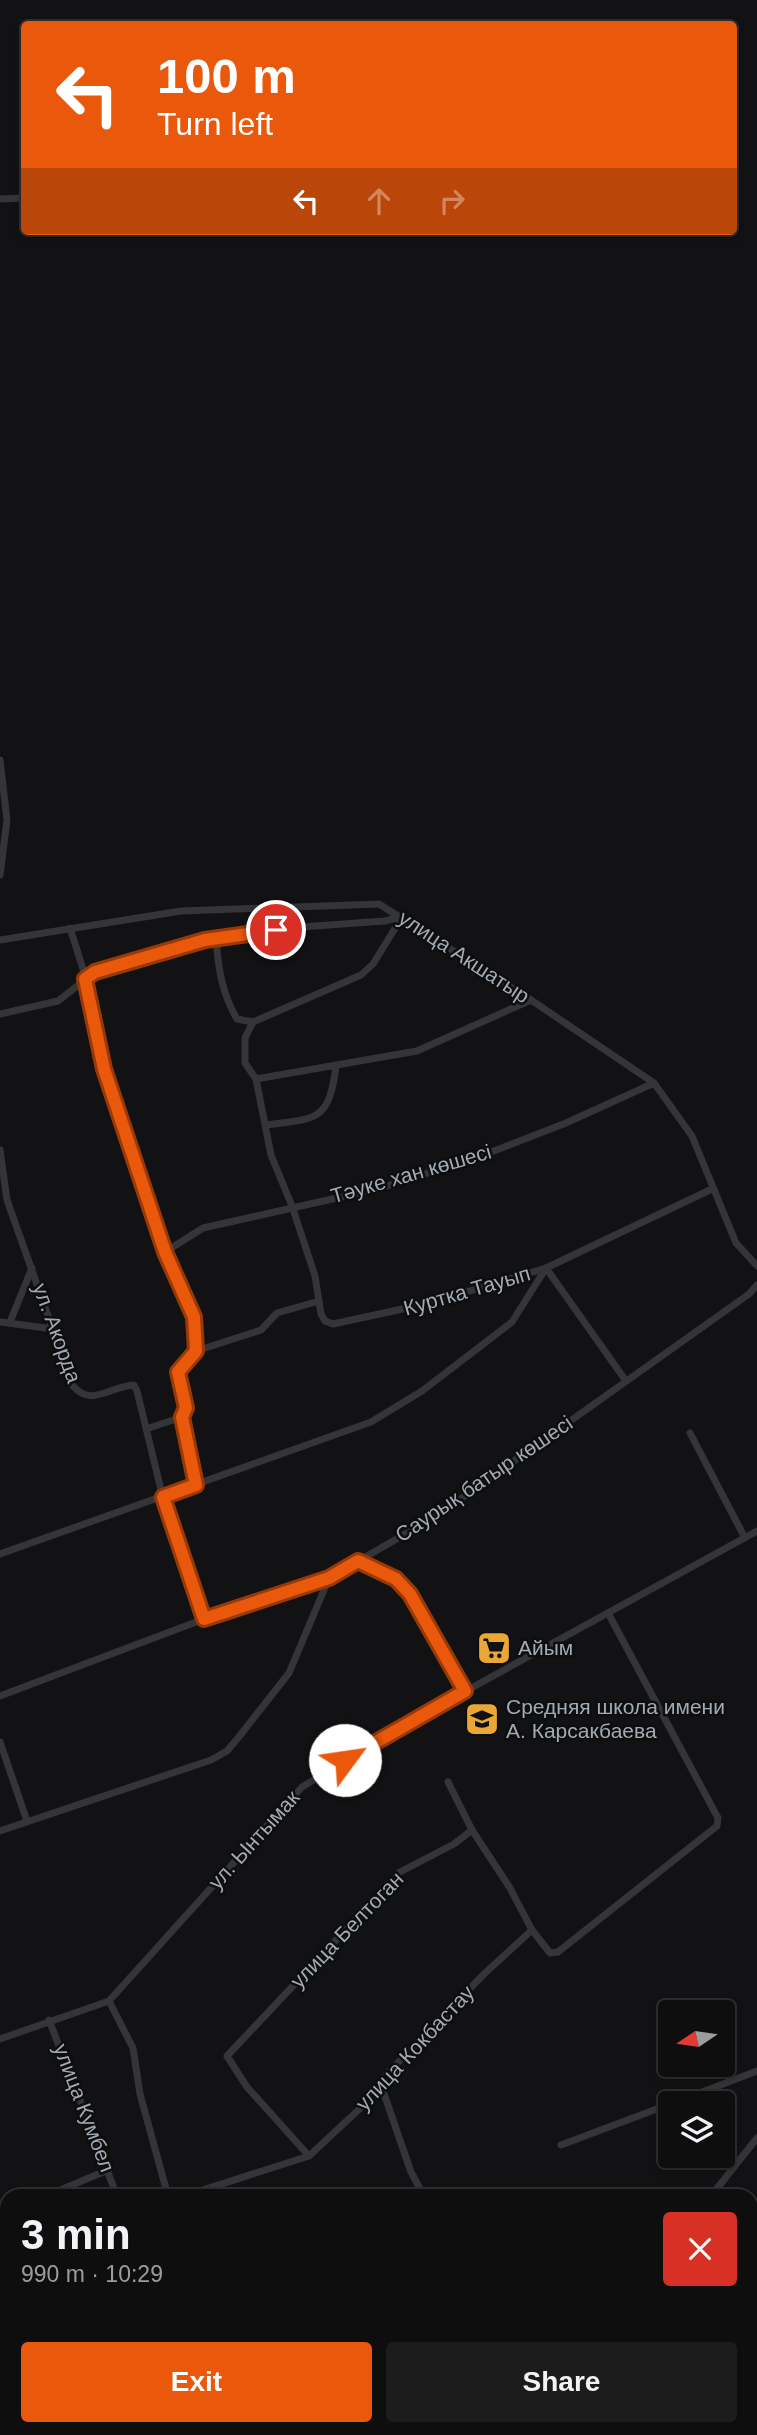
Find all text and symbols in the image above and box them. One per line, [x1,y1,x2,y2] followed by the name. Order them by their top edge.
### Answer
[42,49,133,140] icon: left
[157,49,296,103] text: 100 m
[157,106,273,142] text: Turn left
[287,182,325,220] icon: left
[360,182,398,220] icon: ahead
[433,182,471,220] icon: right
[246,900,306,960] pin
[395,906,534,1007] street label: улица Акшатыр
[257,911,295,949] icon: arrive
[328,1140,494,1207] street label: Тәуке хан көшесі
[401,1261,533,1320] street label: Куртка Тауып
[29,1280,86,1386] street label: ул. Акорда
[391,1411,577,1546] street label: Саурық батыр көшесі
[475,1629,513,1667] supermarket icon: Айым
[518,1636,573,1659] place label: Айым
[506,1695,725,1742] place label: Средняя школа имени А. Карсакбаева
[463,1700,501,1738] school or university icon: Средняя школа имени А. Карсакбаева
[308,1723,382,1797] position arrow
[204,1785,304,1893] street label: ул. Ынтымак
[286,1867,408,1992] street label: улица Белтоган
[351,1980,479,2115] street label: улица Кокбастау
[658,2000,735,2077] north arrow
[658,2000,735,2168] map controls
[49,2041,119,2175] street label: улица Кумбел
[658,2091,735,2168] button: layers
[21,2211,131,2258] text: 3 min
[663,2212,737,2286] button: close
[21,2261,163,2287] text: 990 m · 10:29
[21,2342,372,2422] button: Exit
[386,2342,737,2422] button: Share

